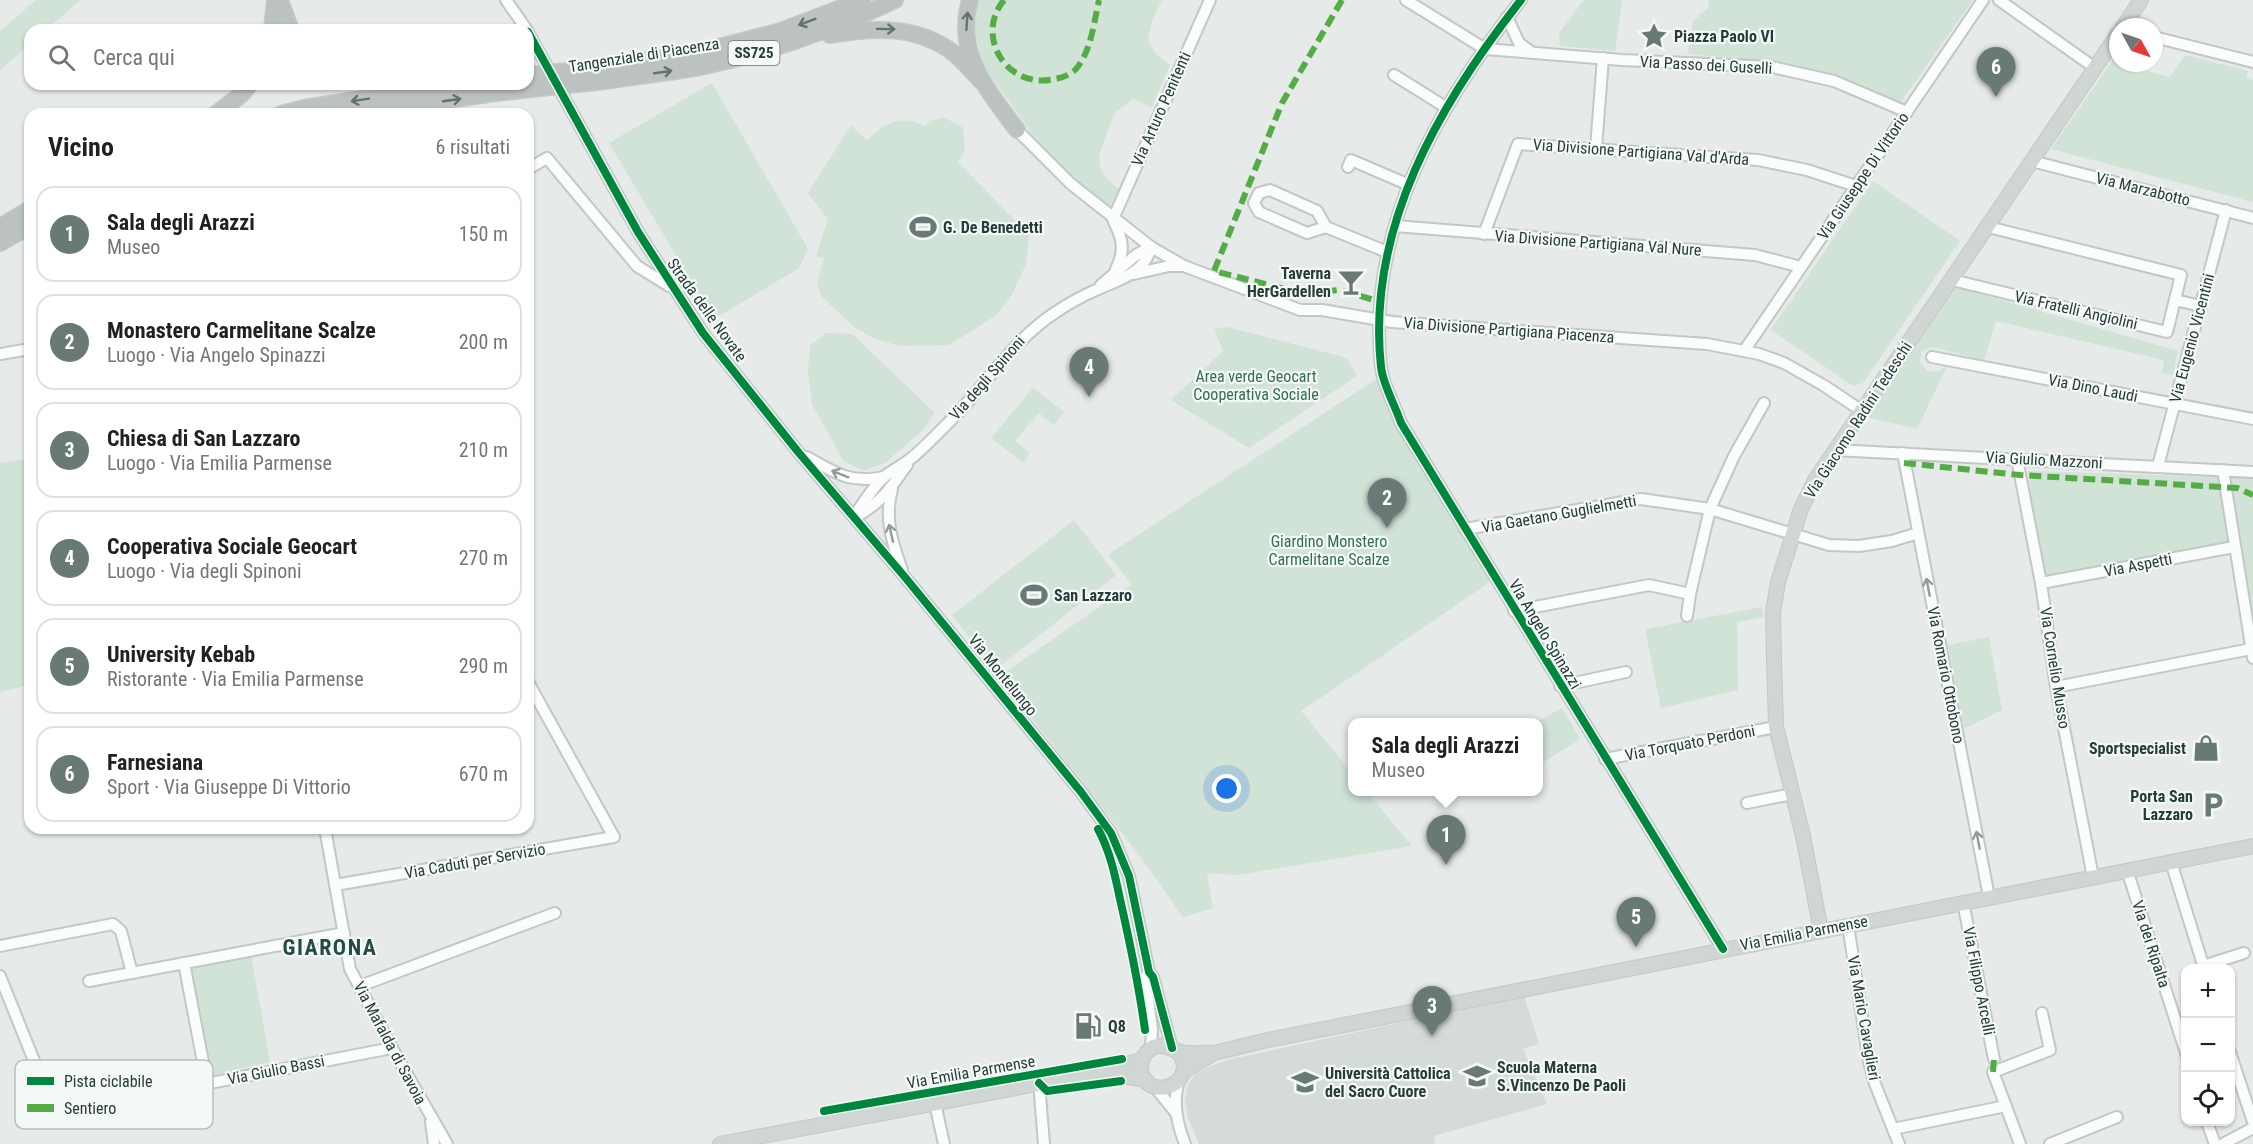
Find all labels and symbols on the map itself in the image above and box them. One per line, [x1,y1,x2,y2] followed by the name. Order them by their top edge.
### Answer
[962,11,973,31] one-way arrow
[799,17,817,28] one-way arrow
[2109,18,2163,72] north arrow
[1639,21,1669,51] place icon: Piazza Paolo VI
[876,23,896,35] one-way arrow
[1674,27,1774,46] place label: Piazza Paolo VI
[567,34,721,76] street label: Tangenziale di Piacenza
[728,41,780,65] road number: SS725
[1976,48,2016,97] pin: 6
[1127,49,1195,169] street label: Via Arturo Penitenti
[1639,52,1773,78] street label: Via Passo dei Guselli
[652,66,672,77] one-way arrow
[350,94,370,105] one-way arrow
[442,94,462,105] one-way arrow
[1813,109,1913,243] street label: Via Giuseppe Di Vittorio
[1532,135,1750,169] street label: Via Divisione Partigiana Val d'Arda
[2094,168,2192,210] street label: Via Marzabotto
[908,212,938,242] sports icon: G. De Benedetti
[943,218,1043,237] place label: G. De Benedetti
[1494,226,1702,260] street label: Via Divisione Partigiana Val Nure
[663,255,751,365] street label: Strada delle Novate
[1247,264,1331,301] place label: Taverna HerGardellen
[1336,267,1366,297] bar icon: Taverna HerGardellen
[2166,271,2218,405] street label: Via Eugenio Vicentini
[2013,287,2139,333] street label: Via Fratelli Angiolini
[1403,313,1615,347] street label: Via Divisione Partigiana Piacenza
[945,332,1029,424] street label: Via degli Spinoni
[1800,338,1916,502] street label: Via Giacomo Radini Tedeschi
[1070,348,1108,397] pin: 4
[1193,367,1319,404] park label: Area verde Geocart Cooperativa Sociale
[2047,370,2139,406] street label: Via Dino Laudi
[1985,447,2103,473] street label: Via Giulio Mazzoni
[831,468,850,479] one-way arrow
[1368,478,1406,528] pin: 2
[1480,491,1638,537] street label: Via Gaetano Guglielmetti
[884,524,896,543] one-way arrow
[1268,532,1390,569] park label: Giardino Monstero Carmelitane Scalze
[2102,549,2174,581] street label: Via Aspetti
[1505,576,1585,692] street label: Via Angelo Spinazzi
[1922,577,1933,597] one-way arrow
[1019,580,1049,610] sports icon: San Lazzaro
[1054,586,1132,605] place label: San Lazzaro
[1923,605,1969,745] street label: Via Romario Ottobono
[2036,606,2074,730] street label: Via Cornelio Musso
[964,630,1042,720] street label: Via Montelungo
[1623,721,1757,765] street label: Via Torquato Perdoni
[2191,733,2221,763] shop icon: Sportspecialist
[2089,739,2186,758] place label: Sportspecialist
[1212,774,1241,803] your location
[2130,787,2193,824] place label: Porta San Lazzaro
[2198,790,2228,820] parking icon: Porta San Lazzaro
[1426,816,1466,865] pin: 1
[1972,831,1983,850] one-way arrow
[403,839,547,883] street label: Via Caduti per Servizio
[1616,898,1656,947] pin: 5
[2128,898,2174,990] street label: Via dei Ripalta
[1739,911,1869,955] street label: Via Emilia Parmense
[1959,925,1999,1037] street label: Via Filippo Arcelli
[283,935,377,960] district label: GIARONA
[1844,954,1884,1082] street label: Via Mario Cavaglieri
[350,978,430,1108] street label: Via Mafalda di Savoia
[1412,986,1452,1036] pin: 3
[1073,1011,1103,1041] fuel station icon: Q8
[1108,1017,1126,1036] place label: Q8
[226,1051,326,1089] street label: Via Giulio Bassi
[905,1051,1037,1093] street label: Via Emilia Parmense
[1497,1058,1626,1095] place label: Scuola Materna S.Vincenzo De Paoli
[15,1060,213,1129] legend
[1462,1061,1492,1091] school or university icon: Scuola Materna S.Vincenzo De Paoli
[1325,1064,1451,1101] place label: Università Cattolica del Sacro Cuore
[1290,1067,1320,1097] school or university icon: Università Cattolica del Sacro Cuore
[64,1072,152,1091] text: Pista ciclabile
[64,1099,116,1118] text: Sentiero

